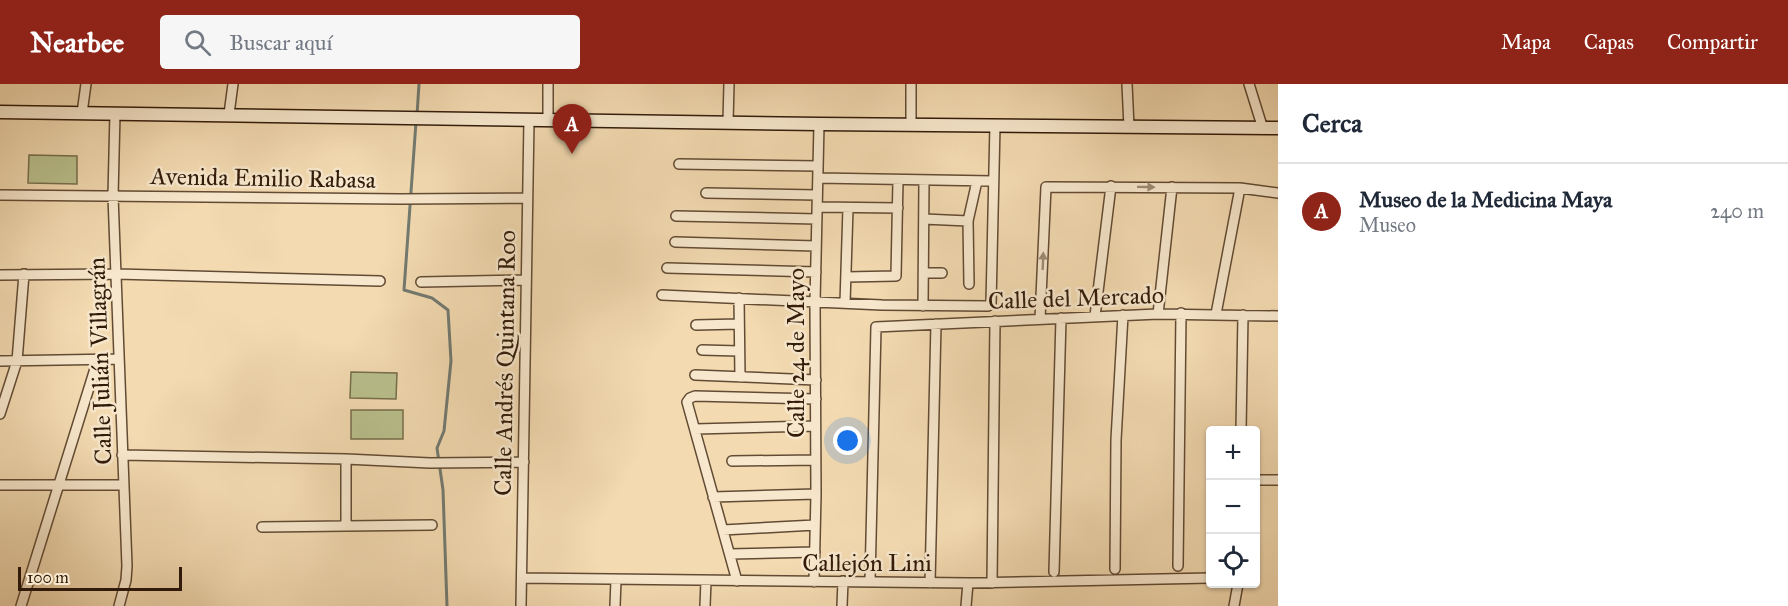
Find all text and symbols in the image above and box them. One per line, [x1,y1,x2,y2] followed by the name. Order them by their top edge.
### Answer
[160,15,580,69] search box
[30,25,124,60] text: Nearbee
[181,26,214,59] icon: search
[229,29,333,56] text: Buscar aquí
[1501,29,1551,55] text: Mapa
[1584,29,1634,55] text: Capas
[1667,29,1758,55] text: Compartir
[552,104,592,154] pin: A
[1302,107,1362,139] text: Cerca
[149,161,377,195] street label: Avenida Emilio Rabasa
[1137,182,1156,192] one-way arrow
[1359,186,1612,213] text: Museo de la Medicina Maya
[1315,199,1328,223] text: A
[1710,199,1764,223] text: 240 m
[1359,213,1416,237] text: Museo
[488,230,522,496] street label: Calle Andrés Quintana Roo
[1038,251,1047,270] one-way arrow
[81,257,119,465] street label: Calle Julián Villagrán
[781,268,811,438] street label: Calle 24 de Mayo
[987,280,1165,316] street label: Calle del Mercado
[833,426,862,455] your location
[1206,426,1260,588] map controls
[1206,426,1260,480] button: +
[1206,480,1260,534] button: −
[1206,534,1260,588] button: locate
[802,548,932,578] street label: Callejón Lini
[18,564,182,592] scale bar
[27,568,69,587] text: 100 m

